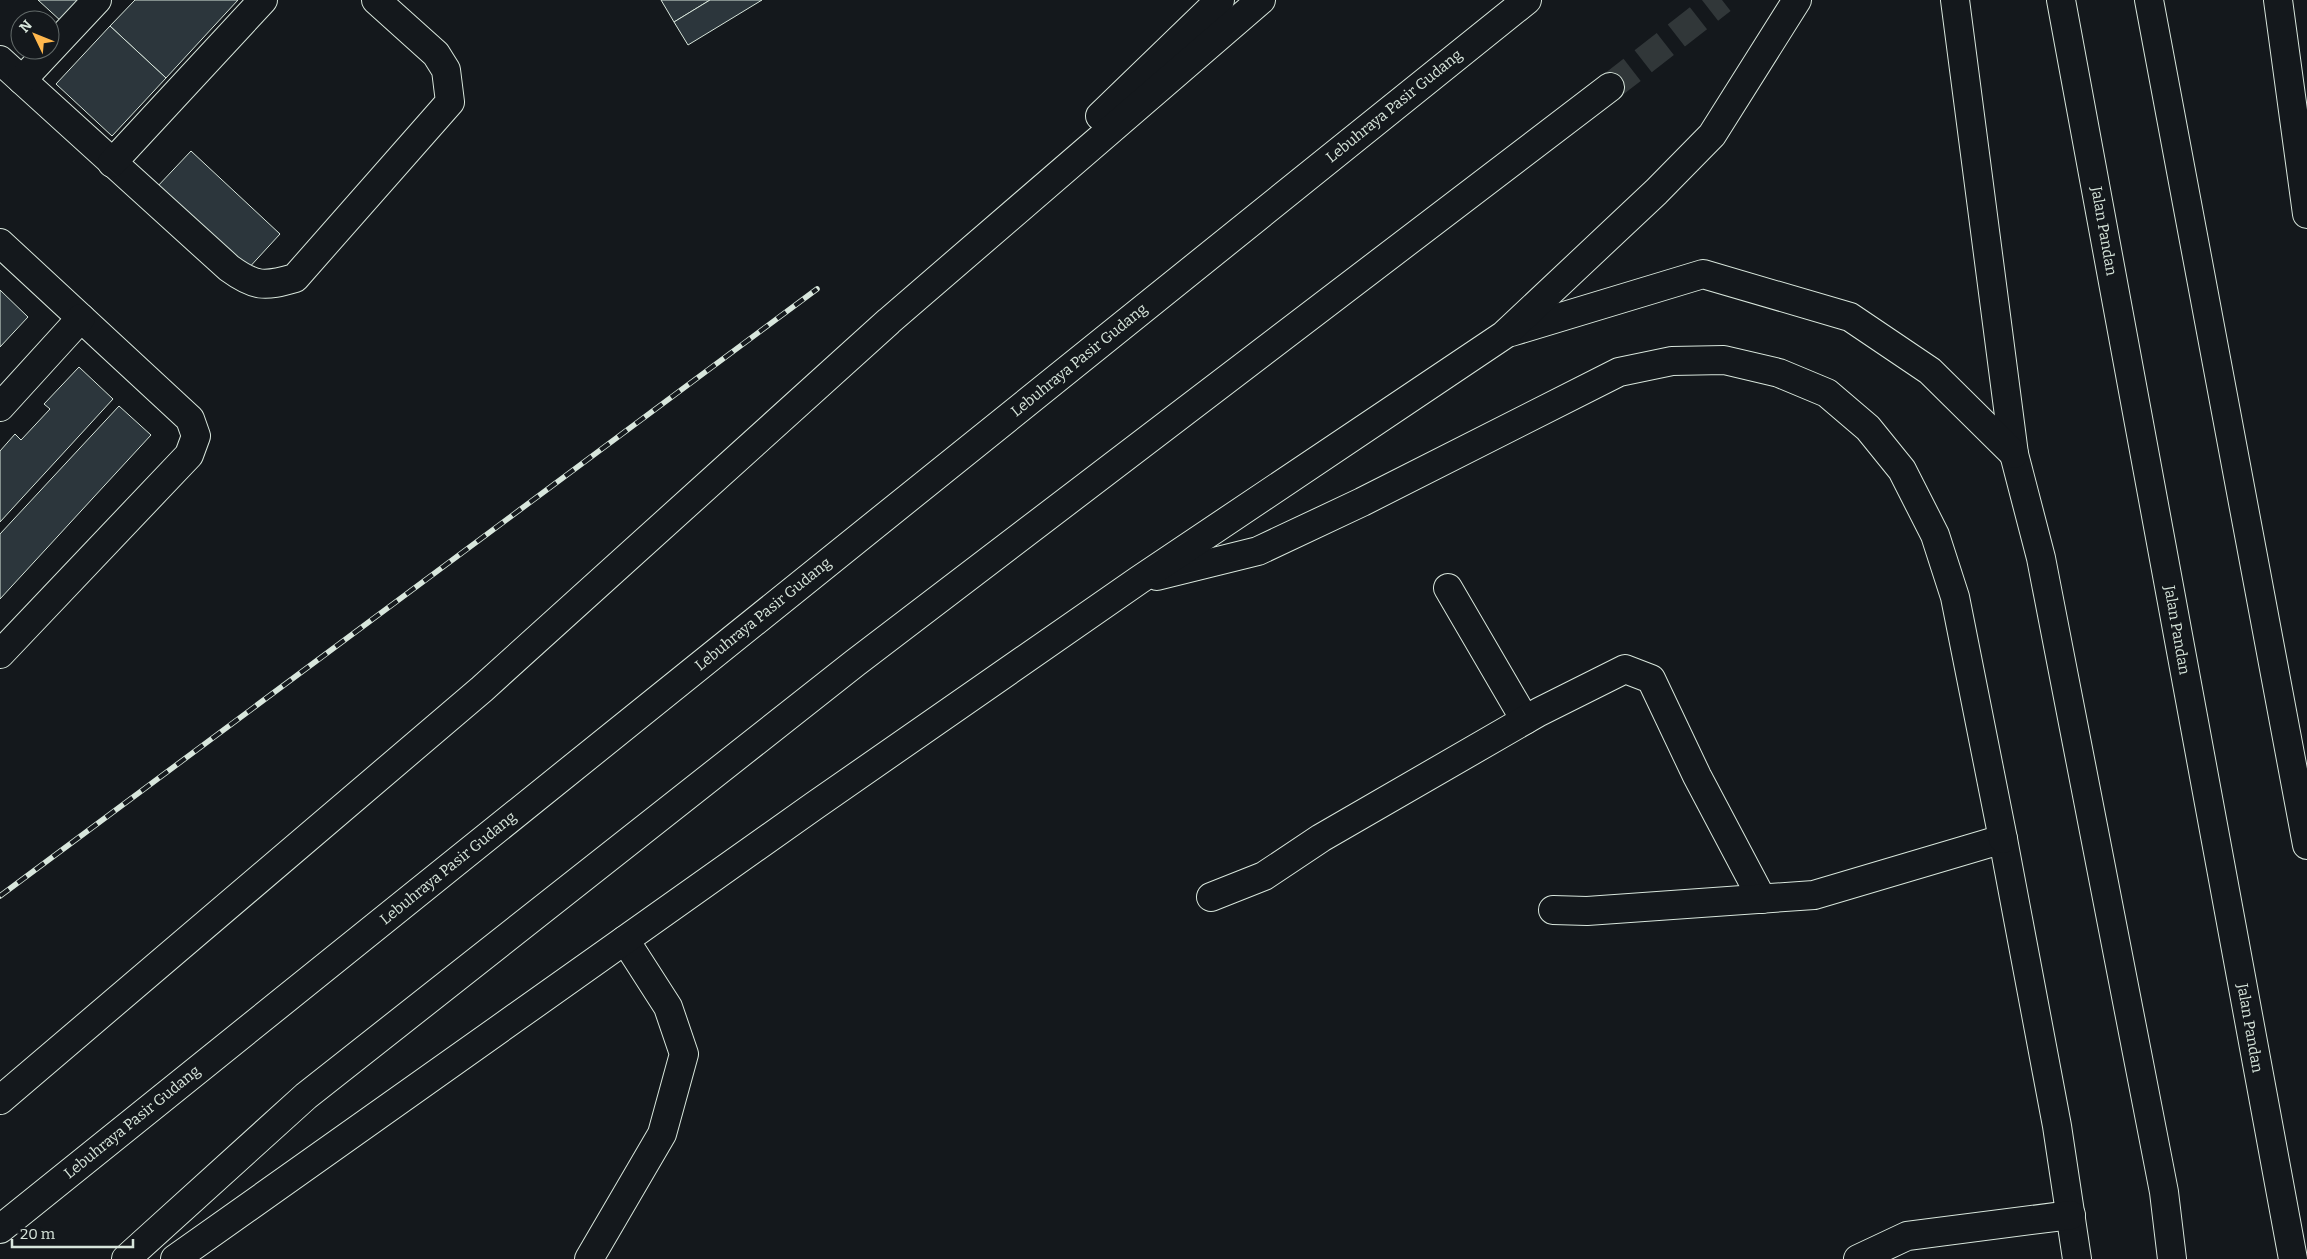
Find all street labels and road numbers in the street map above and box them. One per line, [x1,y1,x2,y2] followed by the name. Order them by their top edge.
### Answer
[1323,46,1465,166] street label: Lebuhraya Pasir Gudang
[2087,184,2121,278] street label: Jalan Pandan
[1008,300,1150,420] street label: Lebuhraya Pasir Gudang
[692,554,834,674] street label: Lebuhraya Pasir Gudang
[2160,583,2194,677] street label: Jalan Pandan
[377,808,519,928] street label: Lebuhraya Pasir Gudang
[2233,981,2267,1075] street label: Jalan Pandan
[61,1062,203,1182] street label: Lebuhraya Pasir Gudang

